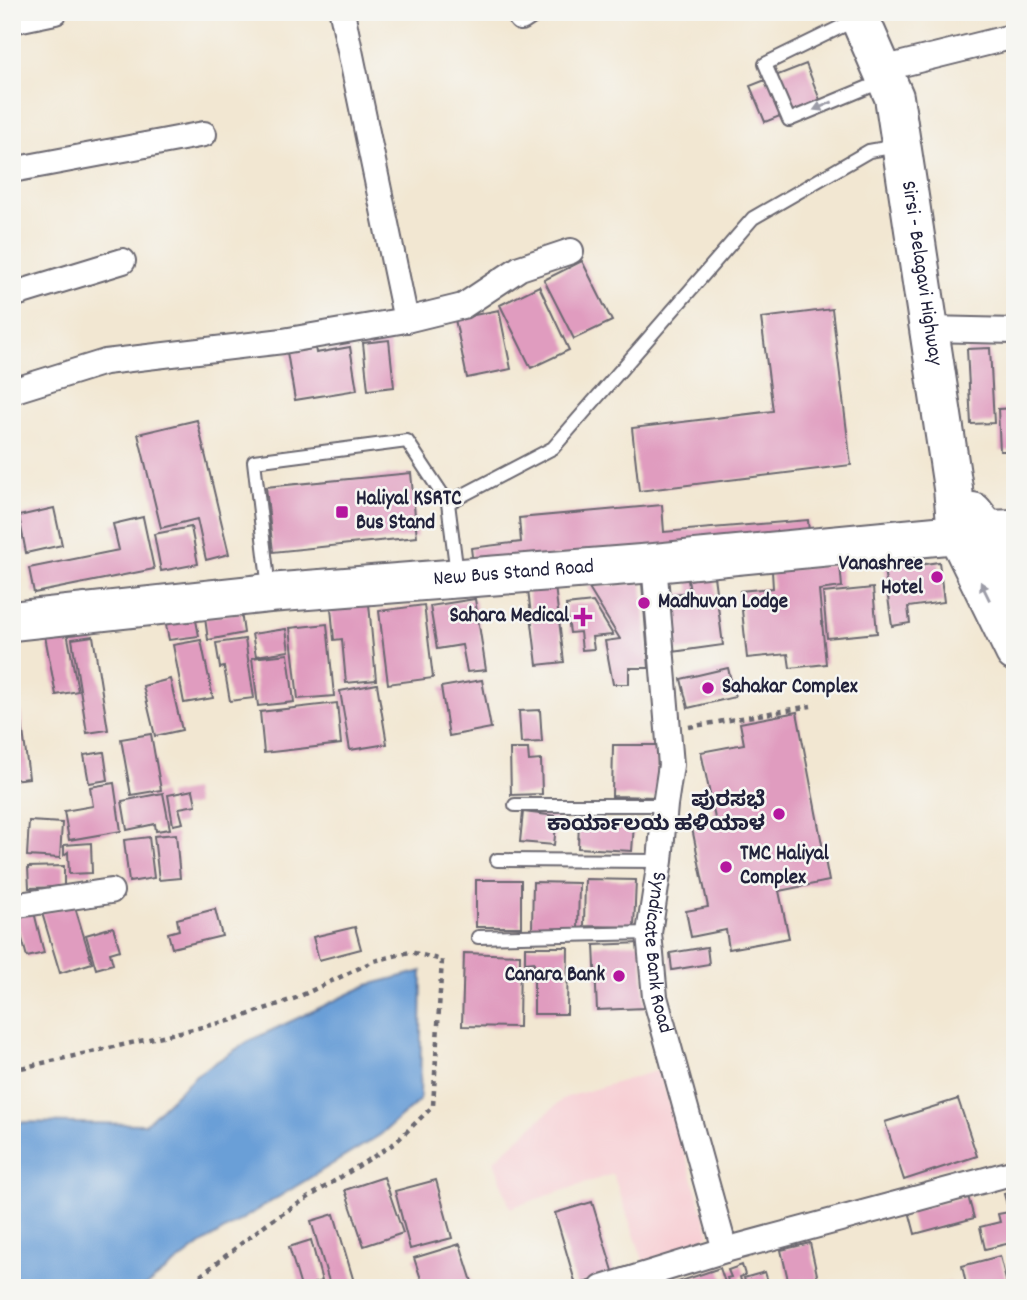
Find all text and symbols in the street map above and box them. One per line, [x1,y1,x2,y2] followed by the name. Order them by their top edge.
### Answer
[812,100,833,111] one-way arrow
[892,179,949,368] street label: Sirsi - Belagavi Highway
[356,485,462,539] place label: Haliyal KSRTC Bus Stand
[334,504,350,520] marker: Haliyal KSRTC Bus Stand
[839,550,924,604] place label: Vanashree Hotel
[432,553,595,595] street label: New Bus Stand Road
[929,569,945,585] marker: Vanashree Hotel
[979,581,990,601] one-way arrow
[658,588,788,618] place label: Madhuvan Lodge
[636,595,652,611] marker: Madhuvan Lodge
[449,602,570,632] place label: Sahara Medical
[575,609,591,625] marker: Sahara Medical
[722,673,858,703] place label: Sahakar Complex
[700,680,716,696] marker: Sahakar Complex
[547,787,765,841] place label: ಪುರಸಭೆ ಕಾರ್ಯಾಲಯ ಹಳಿಯಾಳ
[771,806,787,822] marker: ಪುರಸಭೆ ಕಾರ್ಯಾಲಯ ಹಳಿಯಾಳ
[740,840,830,894] place label: TMC Haliyal Complex
[718,859,734,875] marker: TMC Haliyal Complex
[634,869,679,1037] street label: Syndicate Bank Road
[505,961,605,991] place label: Canara Bank
[611,968,627,984] marker: Canara Bank

